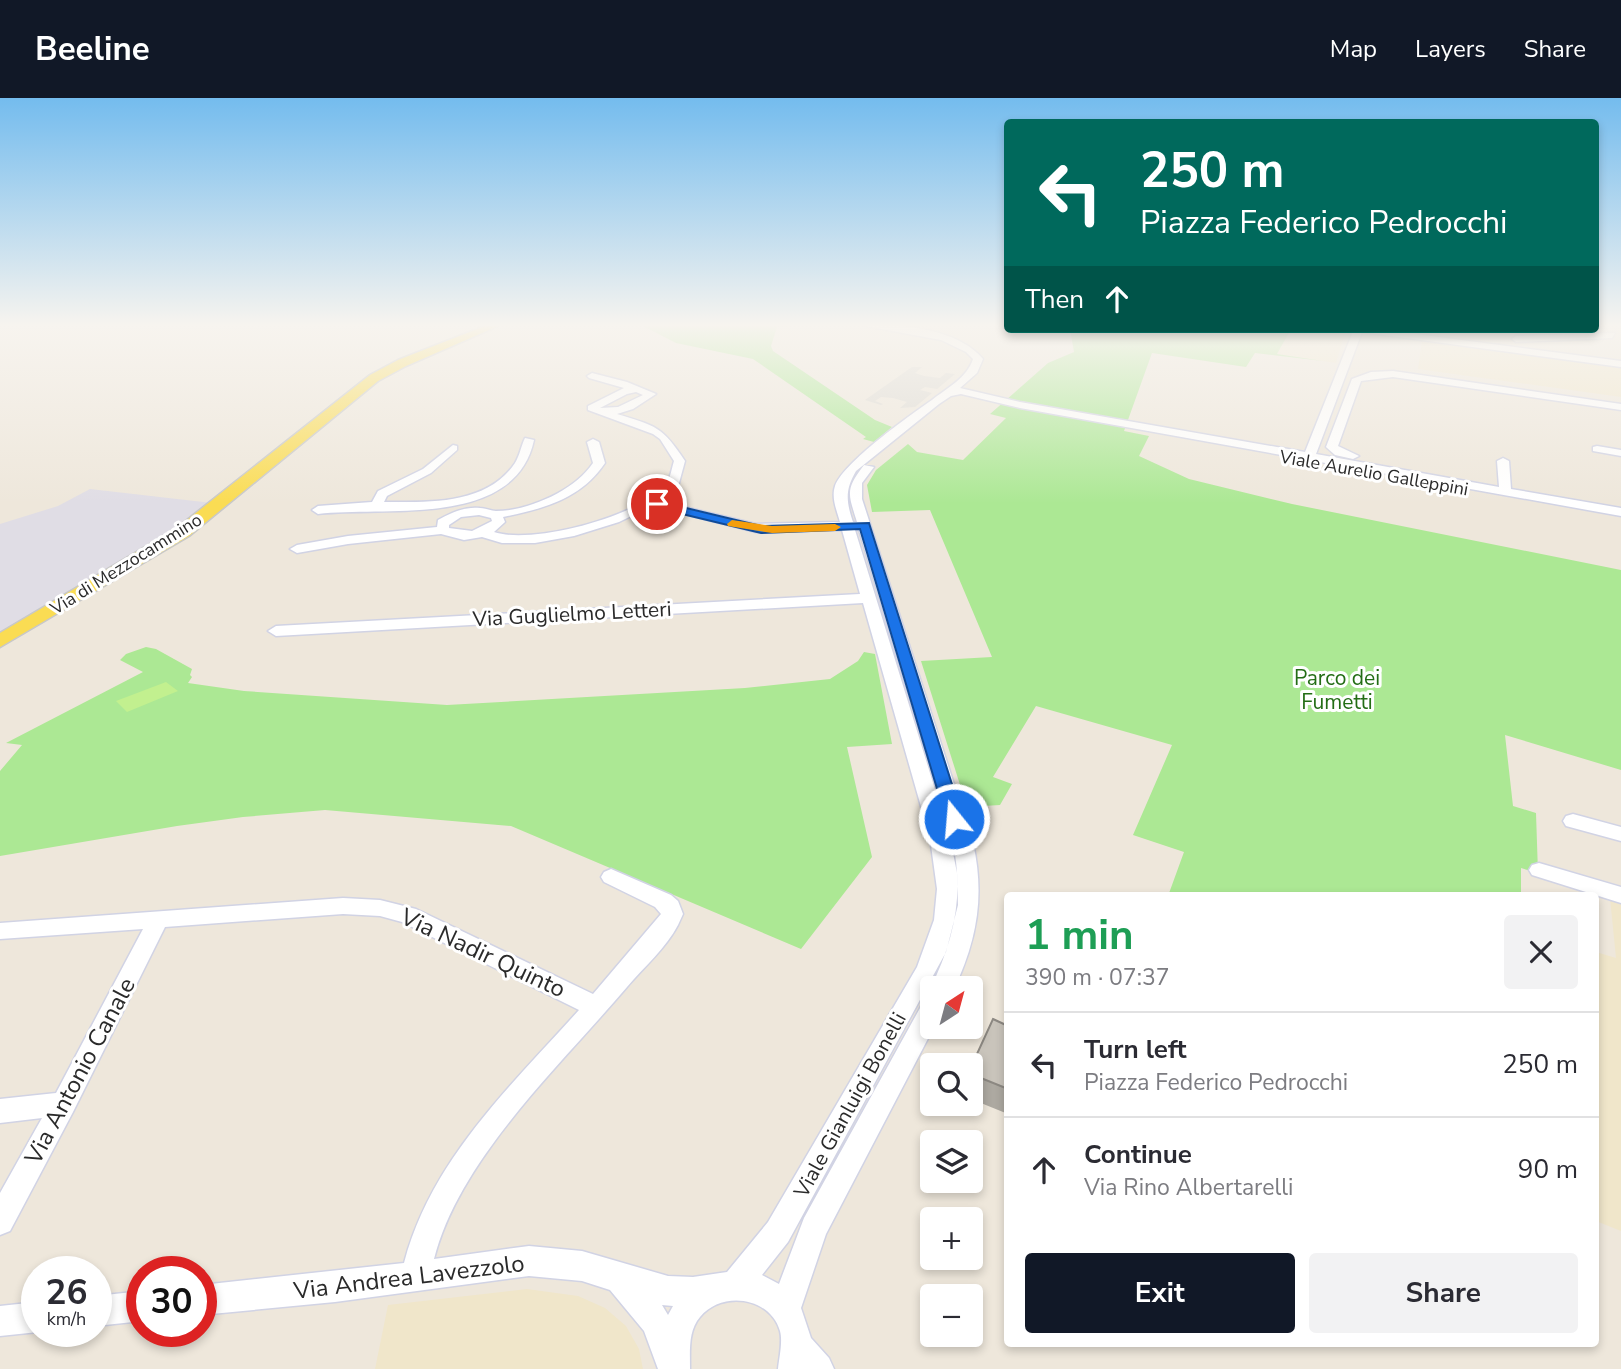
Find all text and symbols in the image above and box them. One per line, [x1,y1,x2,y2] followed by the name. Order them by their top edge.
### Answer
[35,27,150,72] text: Beeline
[1330,33,1377,65] text: Map
[1415,33,1486,65] text: Layers
[1524,33,1586,65] text: Share
[1140,137,1284,204] text: 250 m
[1025,147,1116,238] icon: left
[1140,201,1508,244] text: Piazza Federico Pedrocchi
[1098,280,1136,318] icon: ahead
[1025,282,1084,317] text: Then
[1277,444,1470,501] street label: Viale Aurelio Galleppini
[627,474,687,534] pin
[638,485,676,523] icon: arrive
[45,508,206,621] street label: Via di Mezzocammino
[471,595,672,633] street label: Via Guglielmo Letteri
[1294,664,1380,716] park label: Parco dei Fumetti
[917,782,991,856] position arrow
[394,900,571,1005] street label: Via Nadir Quinto
[1025,907,1134,964] text: 1 min
[1504,915,1578,989] button: close
[1025,962,1170,993] text: 390 m · 07:37
[17,972,143,1171] street label: Via Antonio Canale
[920,976,984,1040] north arrow
[920,976,983,1347] map controls
[787,1007,913,1204] street label: Viale Gianluigi Bonelli
[1084,1032,1187,1067] text: Turn left
[1025,1046,1063,1084] icon: left
[1502,1047,1578,1082] text: 250 m
[920,1053,983,1116] button: search
[1084,1067,1348,1098] text: Piazza Federico Pedrocchi
[920,1130,983,1193] button: layers
[1084,1137,1192,1172] text: Continue
[1025,1151,1063,1189] icon: ahead
[1518,1152,1578,1187] text: 90 m
[1084,1172,1293,1203] text: Via Rino Albertarelli
[920,1207,983,1270] button: +
[291,1247,526,1307] street label: Via Andrea Lavezzolo
[1025,1253,1295,1333] button: Exit
[1309,1253,1578,1333] button: Share
[126,1256,217,1347] speed limit sign: 30
[45,1269,88,1316] text: 26
[920,1284,983,1347] button: −
[47,1307,86,1331] text: km/h

